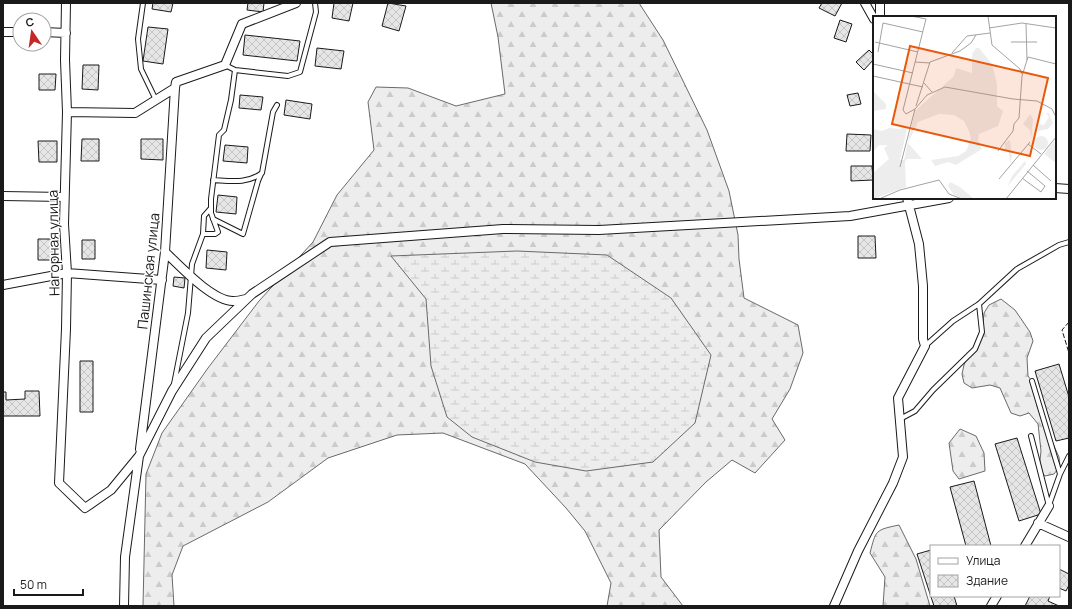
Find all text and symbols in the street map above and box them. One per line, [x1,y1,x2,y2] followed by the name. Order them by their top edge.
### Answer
[12,12,52,52] north arrow
[24,14,35,30] text: С
[873,16,1056,199] inset map
[43,190,63,296] street label: Нагорная улица
[132,212,164,330] street label: Пашинская улица
[930,545,1060,597] legend
[966,552,1000,569] text: Улица
[14,571,83,597] scale bar
[966,572,1008,589] text: Здание
[20,576,47,593] text: 50 m

